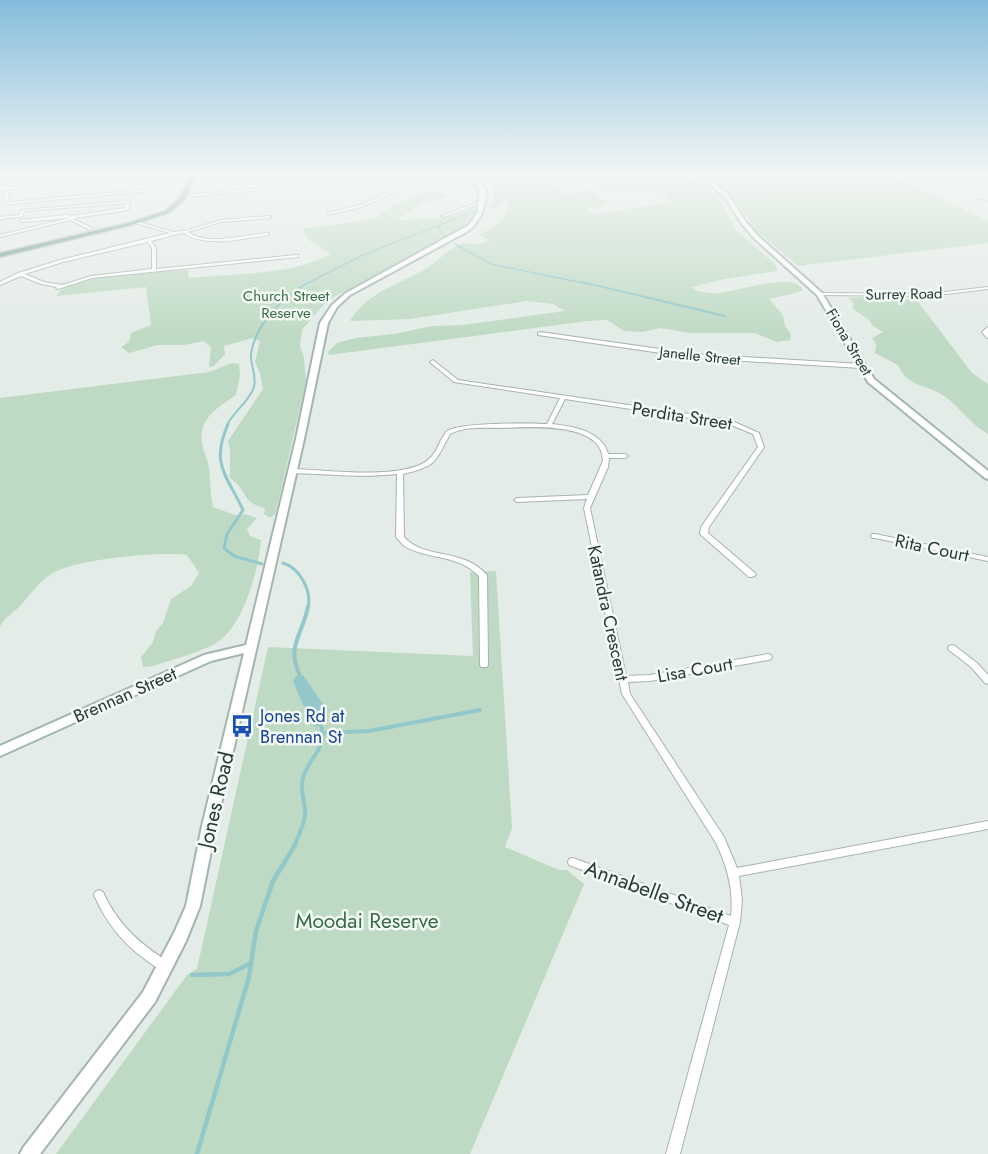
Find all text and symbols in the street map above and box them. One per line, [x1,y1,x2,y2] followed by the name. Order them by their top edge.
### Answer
[865,282,943,306] street label: Surrey Road
[243,285,330,324] park label: Church Street Reserve
[820,304,878,380] street label: Fiona Street
[656,341,742,371] street label: Janelle Street
[630,395,735,437] street label: Perdita Street
[892,527,972,569] street label: Rita Court
[581,543,635,684] street label: Katandra Crescent
[655,650,735,689] street label: Lisa Court
[69,660,181,729] street label: Brennan Street
[258,703,345,750] place label: Jones Rd at Brennan St
[229,713,255,739] bus stop icon: Jones Rd at Brennan St
[190,749,242,854] street label: Jones Road
[580,853,728,931] street label: Annabelle Street
[295,906,439,936] park label: Moodai Reserve

